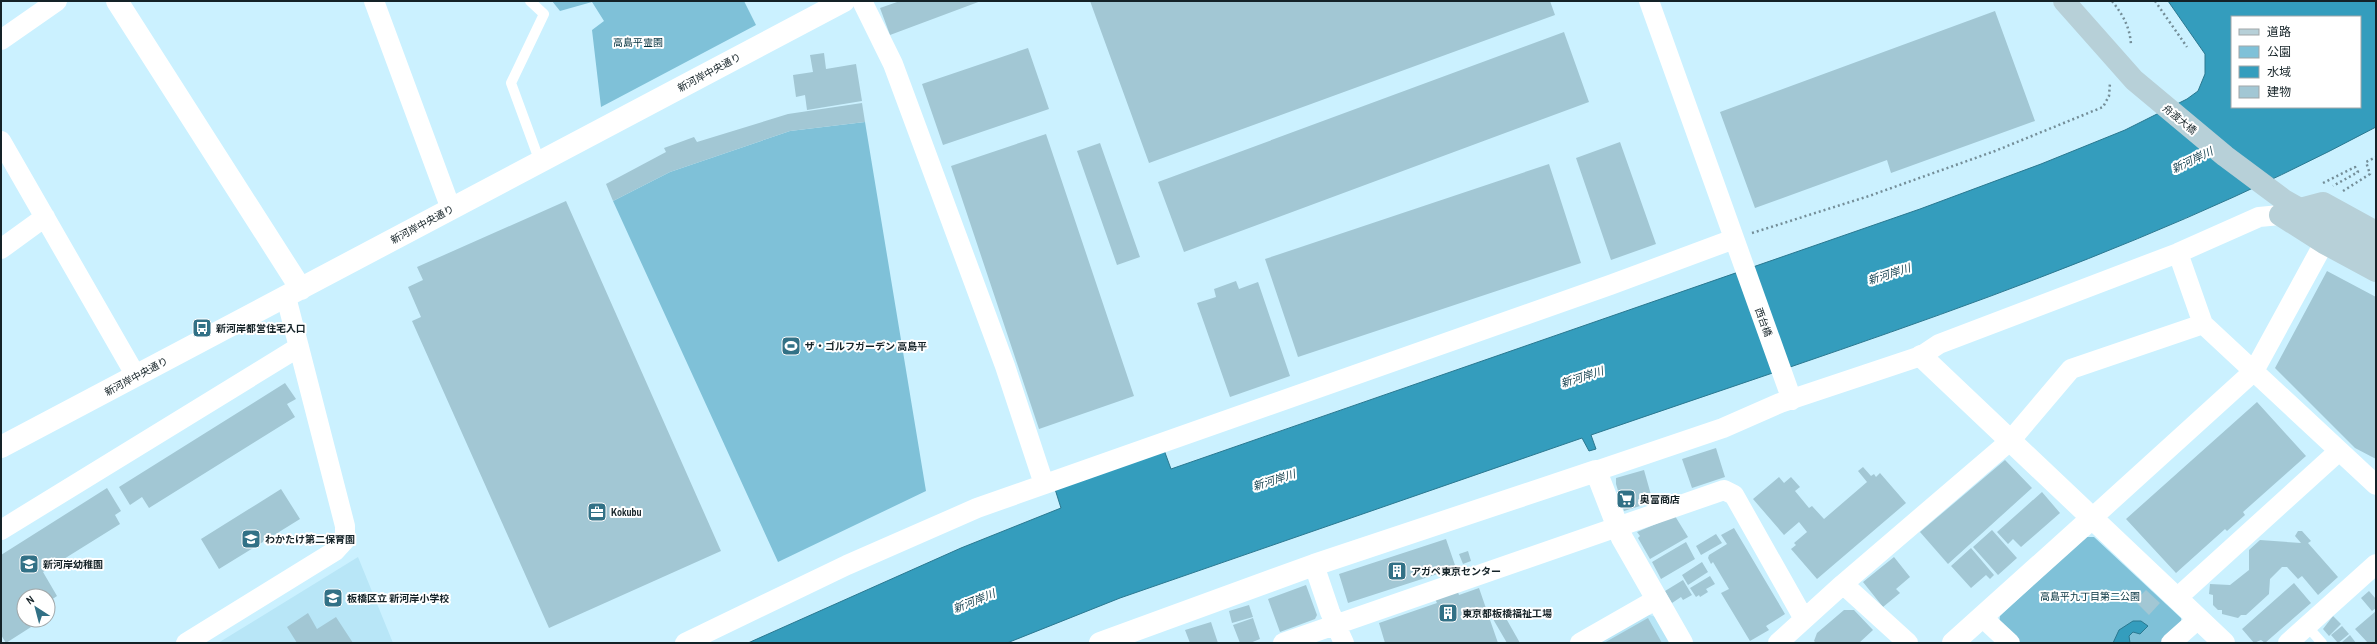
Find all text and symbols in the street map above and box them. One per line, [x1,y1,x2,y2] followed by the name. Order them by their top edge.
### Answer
[2231,16,2361,108] legend
[2267,24,2291,40] text: 道路
[613,36,663,49] park label: 高島平霊園
[2267,44,2291,60] text: 公園
[675,50,743,95] street label: 新河岸中央通り
[2267,64,2291,80] text: 水域
[2267,84,2291,100] text: 建物
[2160,102,2199,137] street label: 舟渡大橋
[2169,144,2216,176] water label: 新河岸川
[388,202,456,247] street label: 新河岸中央通り
[1866,260,1913,287] water label: 新河岸川
[1752,306,1775,338] street label: 西台橋
[191,317,213,339] bus stop icon: 新河岸都営住宅入口
[216,322,306,335] place label: 新河岸都営住宅入口
[780,335,802,357] sports icon: ザ・ゴルフガーデン 高島平
[805,340,927,353] place label: ザ・ゴルフガーデン 高島平
[102,354,170,399] street label: 新河岸中央通り
[1559,363,1606,390] water label: 新河岸川
[1251,466,1298,493] water label: 新河岸川
[1615,488,1637,510] supermarket icon: 奥富商店
[1640,493,1680,506] place label: 奥富商店
[586,501,608,523] office icon: Kokubu
[611,506,642,519] place label: Kokubu
[240,528,262,550] school or university icon: わかたけ第二保育園
[265,533,355,546] place label: わかたけ第二保育園
[18,553,40,575] school or university icon: 新河岸幼稚園
[43,558,103,571] place label: 新河岸幼稚園
[1386,560,1408,582] building icon: アガペ東京センター
[1411,565,1501,578] place label: アガペ東京センター
[951,586,998,616] water label: 新河岸川
[322,587,344,609] school or university icon: 板橋区立 新河岸小学校
[16,588,56,628] north arrow
[2040,590,2140,603] park label: 高島平九丁目第二公園
[23,592,37,607] text: N
[347,592,449,605] place label: 板橋区立 新河岸小学校
[1437,602,1459,624] building icon: 東京都板橋福祉工場
[1462,607,1552,620] place label: 東京都板橋福祉工場

